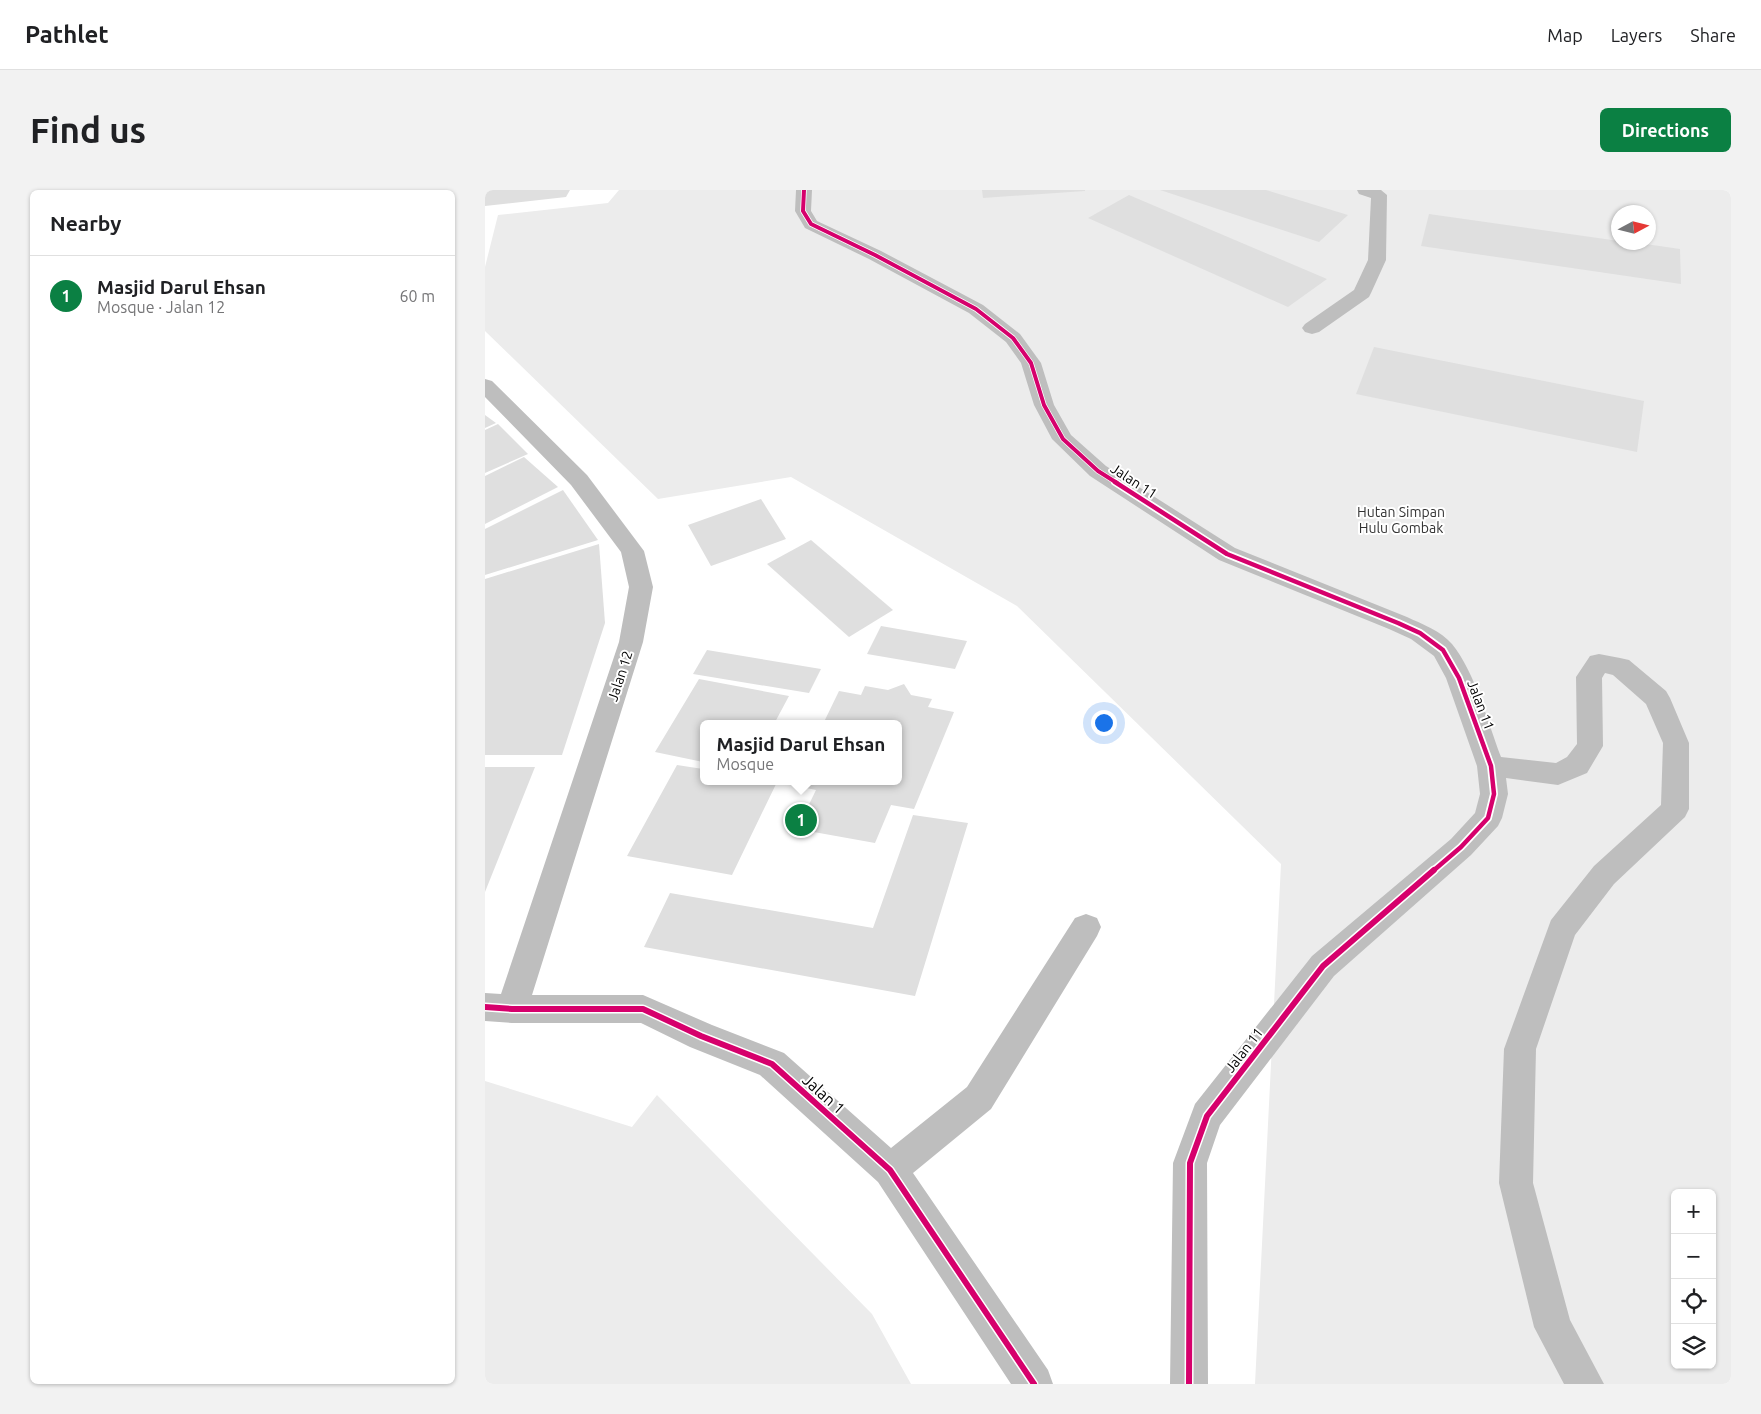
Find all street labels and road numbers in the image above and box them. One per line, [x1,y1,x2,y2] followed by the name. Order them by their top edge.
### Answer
[1108,460,1160,502] street label: Jalan 11
[604,649,636,703] street label: Jalan 12
[1464,678,1498,732] street label: Jalan 11
[1222,1025,1266,1075] street label: Jalan 11
[799,1070,849,1118] street label: Jalan 1

